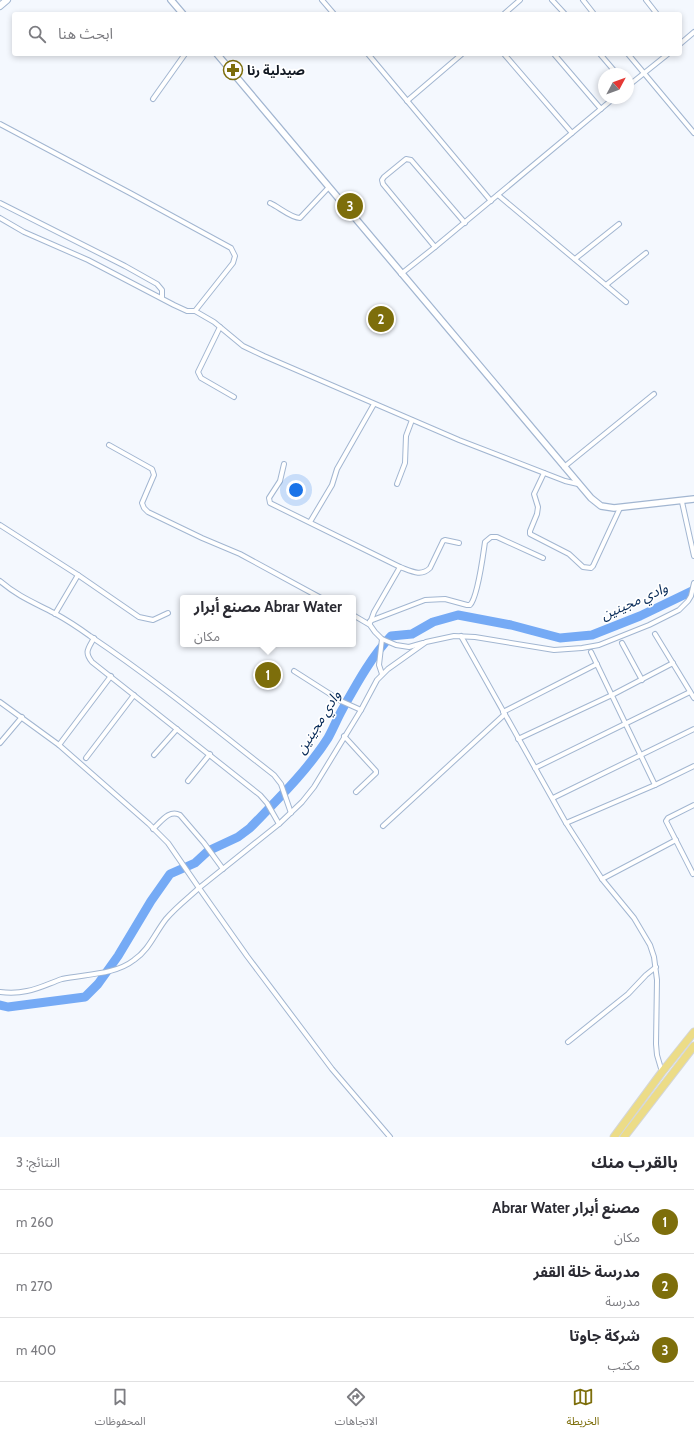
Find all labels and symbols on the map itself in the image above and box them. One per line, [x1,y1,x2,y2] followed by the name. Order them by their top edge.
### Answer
[222,59,244,81] pharmacy icon: صيدلية رنا
[247,62,305,78] place label: صيدلية رنا
[598,68,634,104] north arrow
[337,191,363,221] pin: 3
[368,304,394,334] pin: 2
[286,480,306,500] your location
[598,578,671,626] water label: وادي مجينين
[255,660,281,690] pin: 1
[291,687,346,758] water label: وادي مجينين

